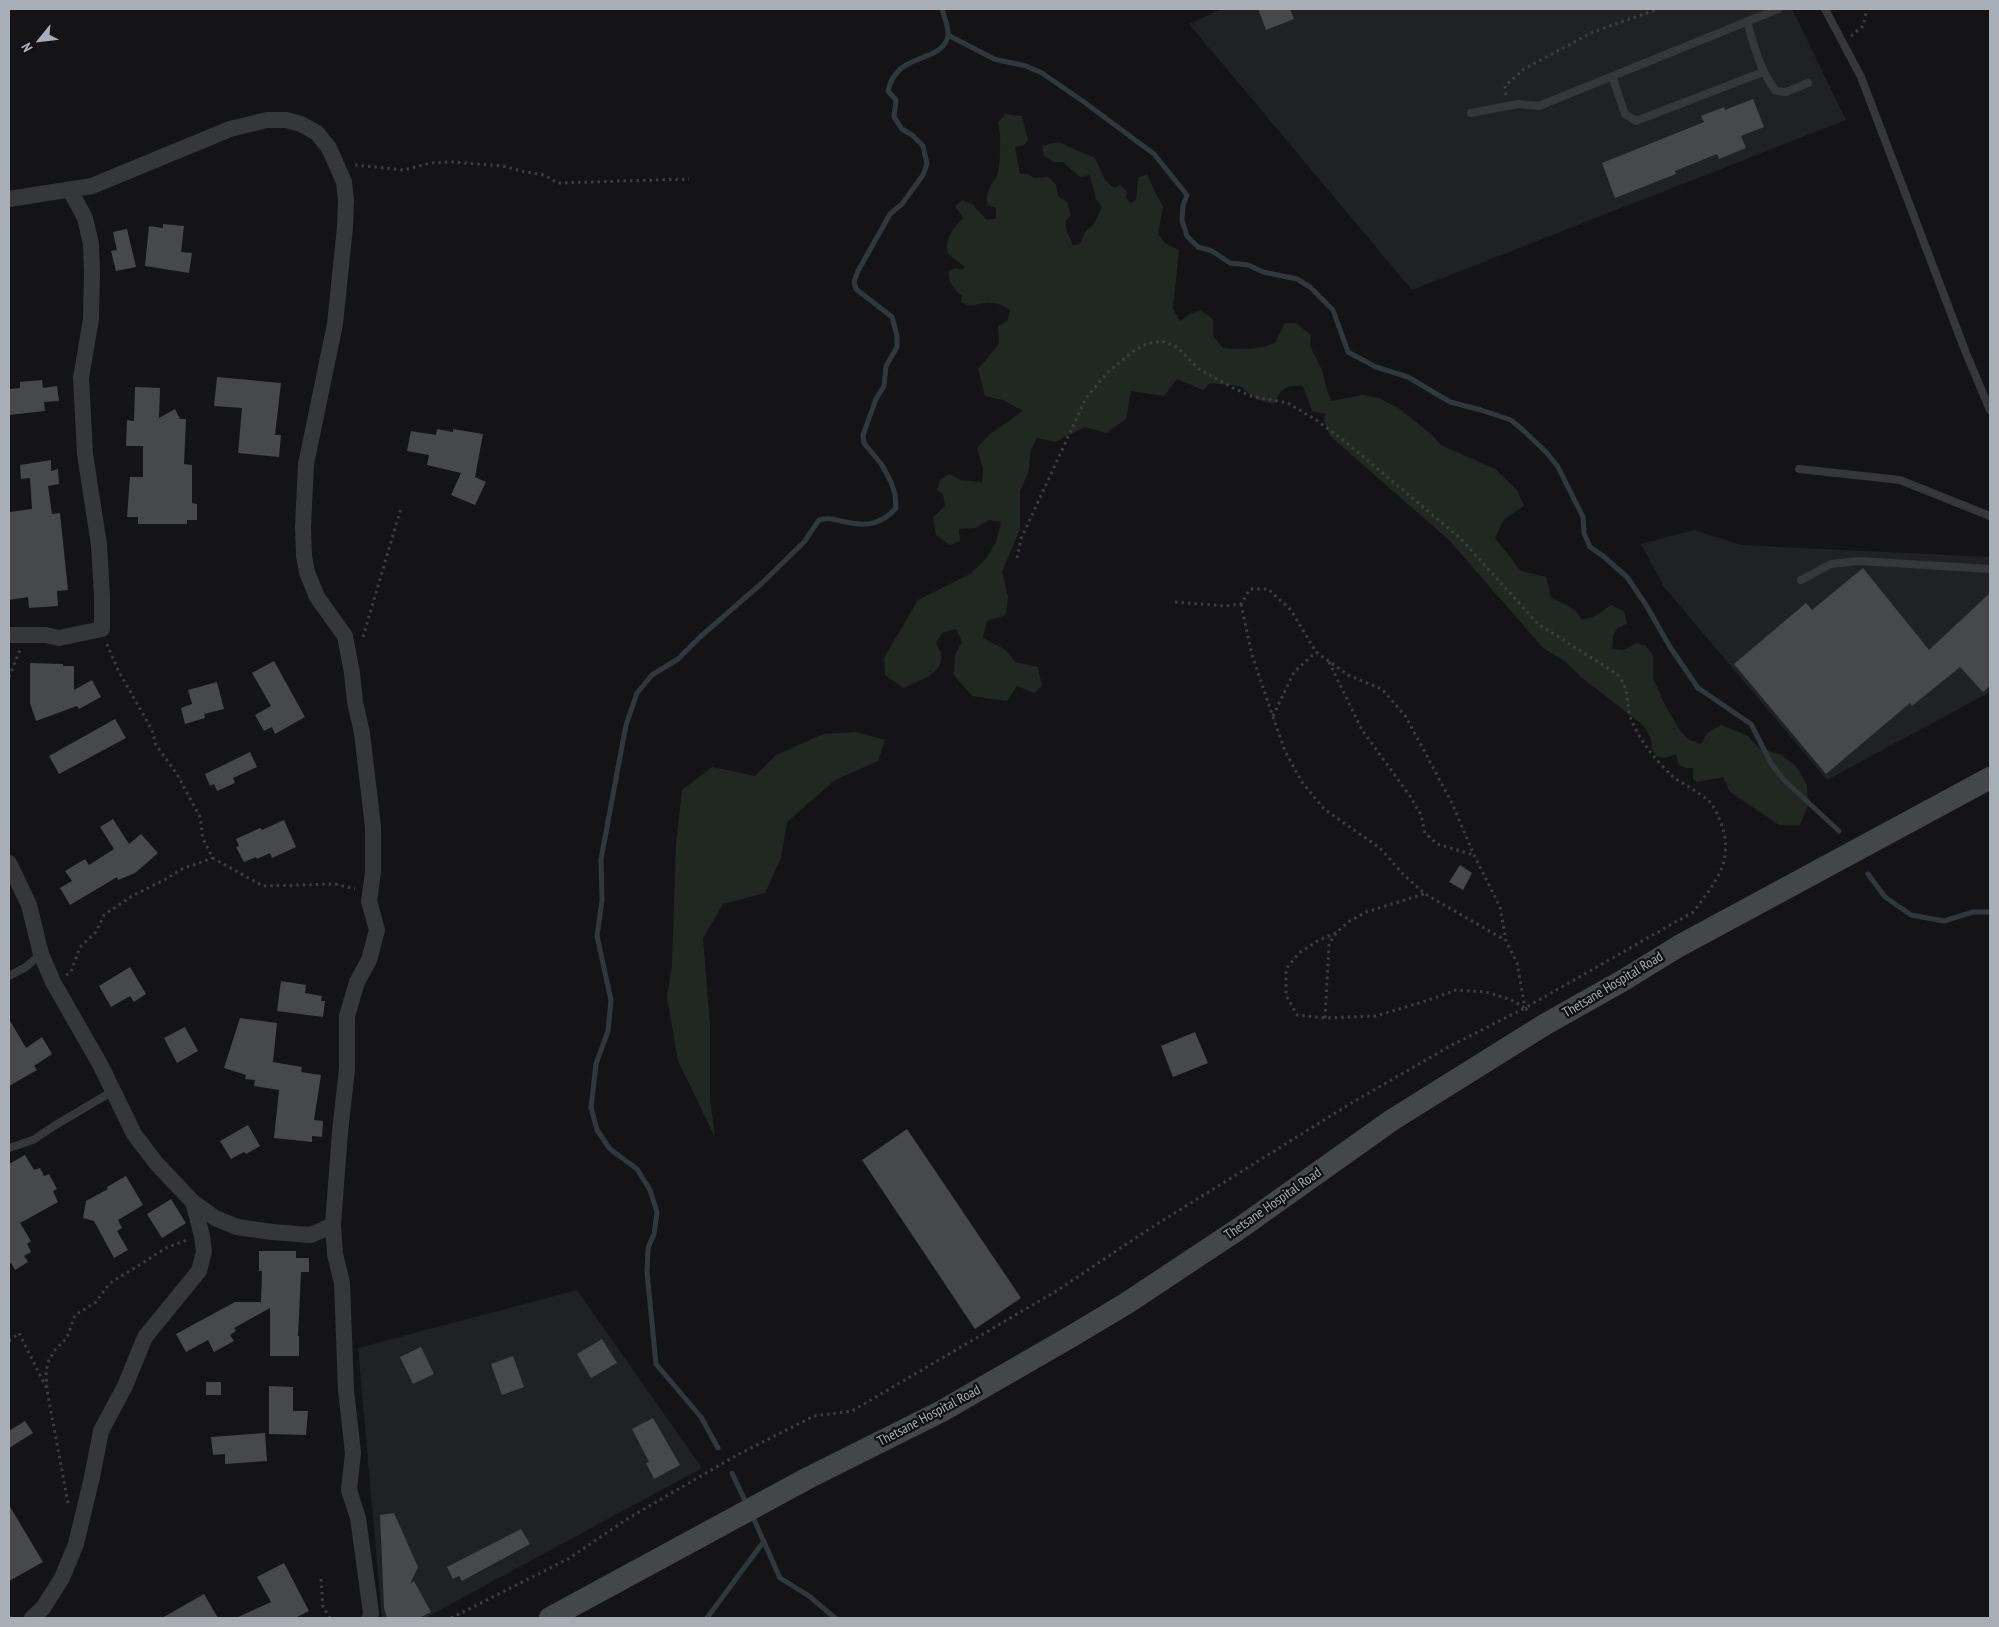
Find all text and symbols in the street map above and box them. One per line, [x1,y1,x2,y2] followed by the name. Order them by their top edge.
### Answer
[15,15,65,65] north arrow
[17,40,37,55] text: N
[1560,948,1666,1022] street label: Thetsane Hospital Road
[1221,1164,1325,1244] street label: Thetsane Hospital Road
[875,1382,983,1450] street label: Thetsane Hospital Road

